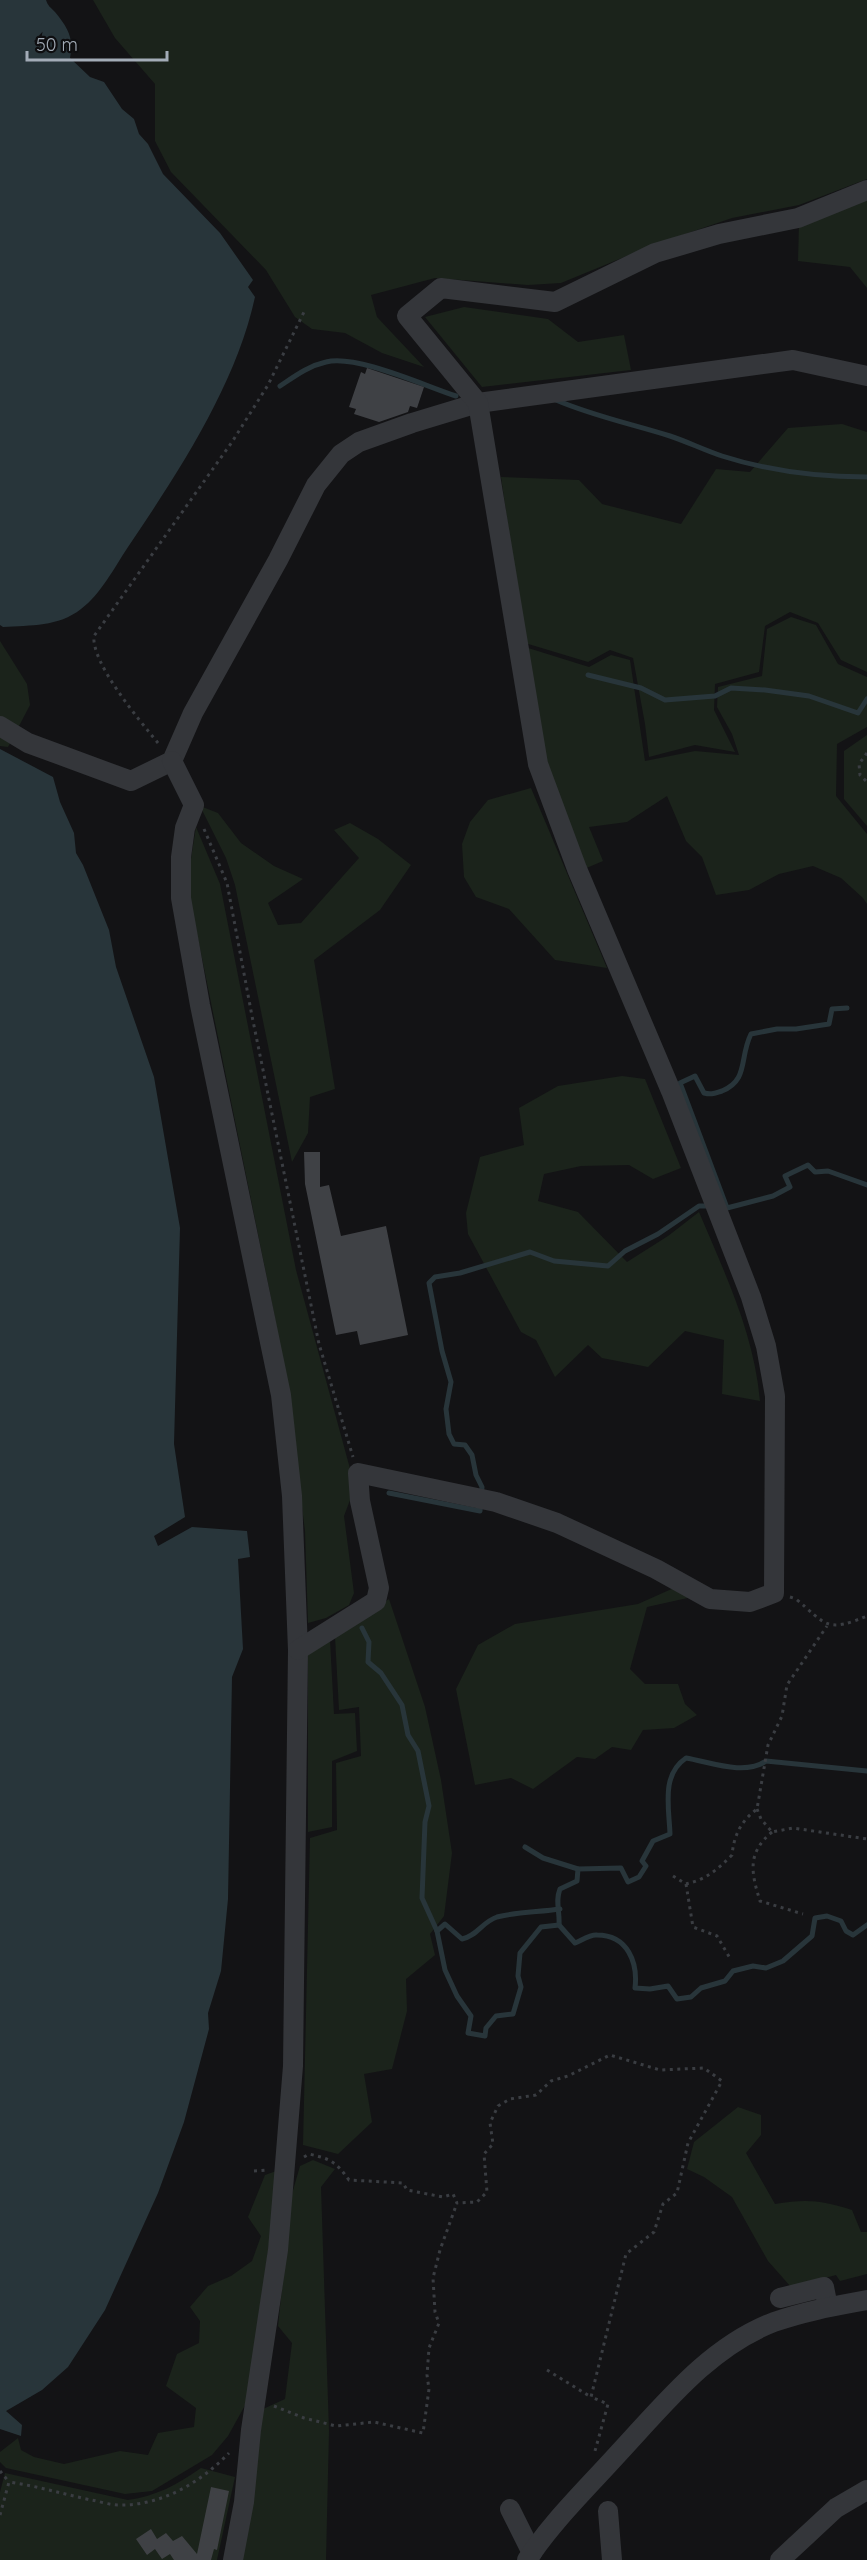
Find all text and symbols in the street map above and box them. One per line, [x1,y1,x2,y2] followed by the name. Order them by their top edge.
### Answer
[27,24,166,62] scale bar
[36,33,78,56] text: 50 m

